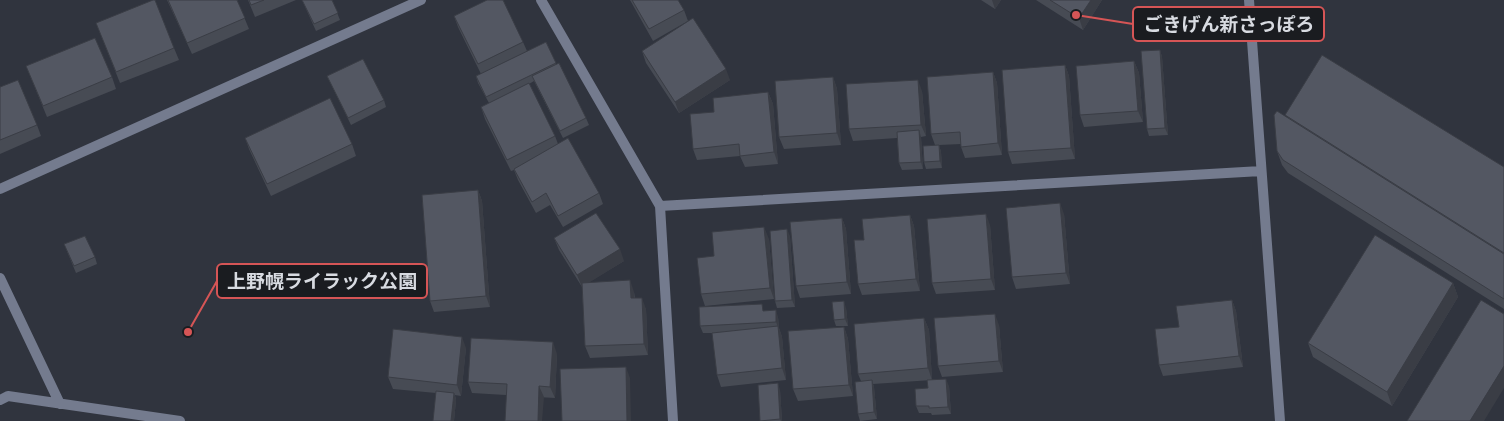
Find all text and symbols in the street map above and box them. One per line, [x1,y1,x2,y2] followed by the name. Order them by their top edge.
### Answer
[1133,7,1324,41] callout: ごきげん新さっぽろ
[1143,13,1315,36] text: ごきげん新さっぽろ
[217,264,427,298] callout: 上野幌ライラック公園
[227,270,417,293] text: 上野幌ライラック公園

